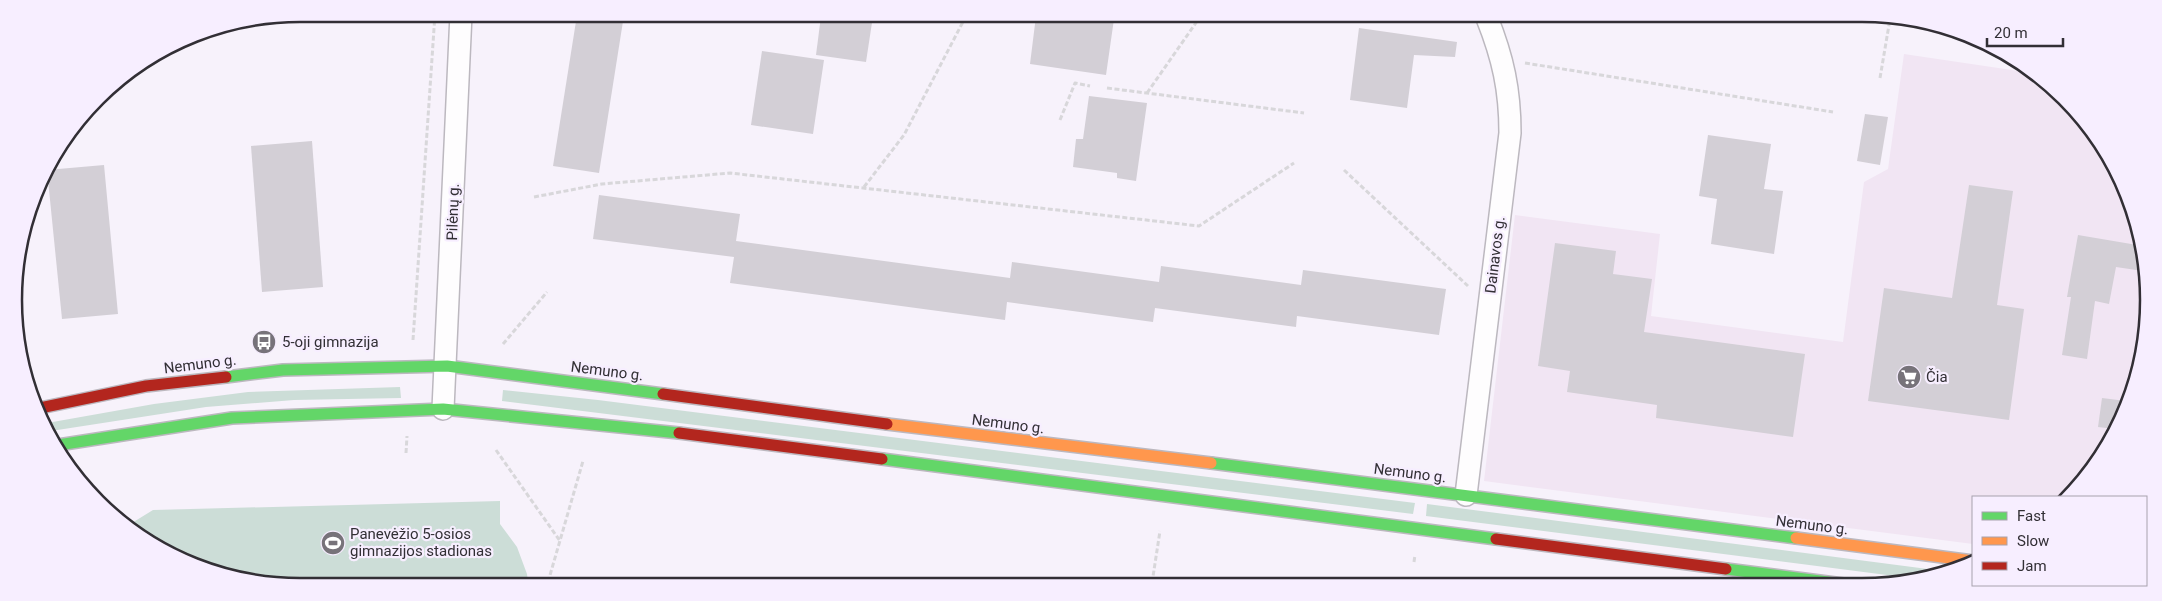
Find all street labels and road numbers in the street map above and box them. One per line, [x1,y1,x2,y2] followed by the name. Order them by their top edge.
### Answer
[443,183,463,241] street label: Pilėnų g.
[1481,215,1509,295] street label: Dainavos g.
[163,351,237,377] street label: Nemuno g.
[570,358,644,384] street label: Nemuno g.
[971,411,1045,437] street label: Nemuno g.
[1373,460,1447,486] street label: Nemuno g.
[1775,512,1849,538] street label: Nemuno g.

